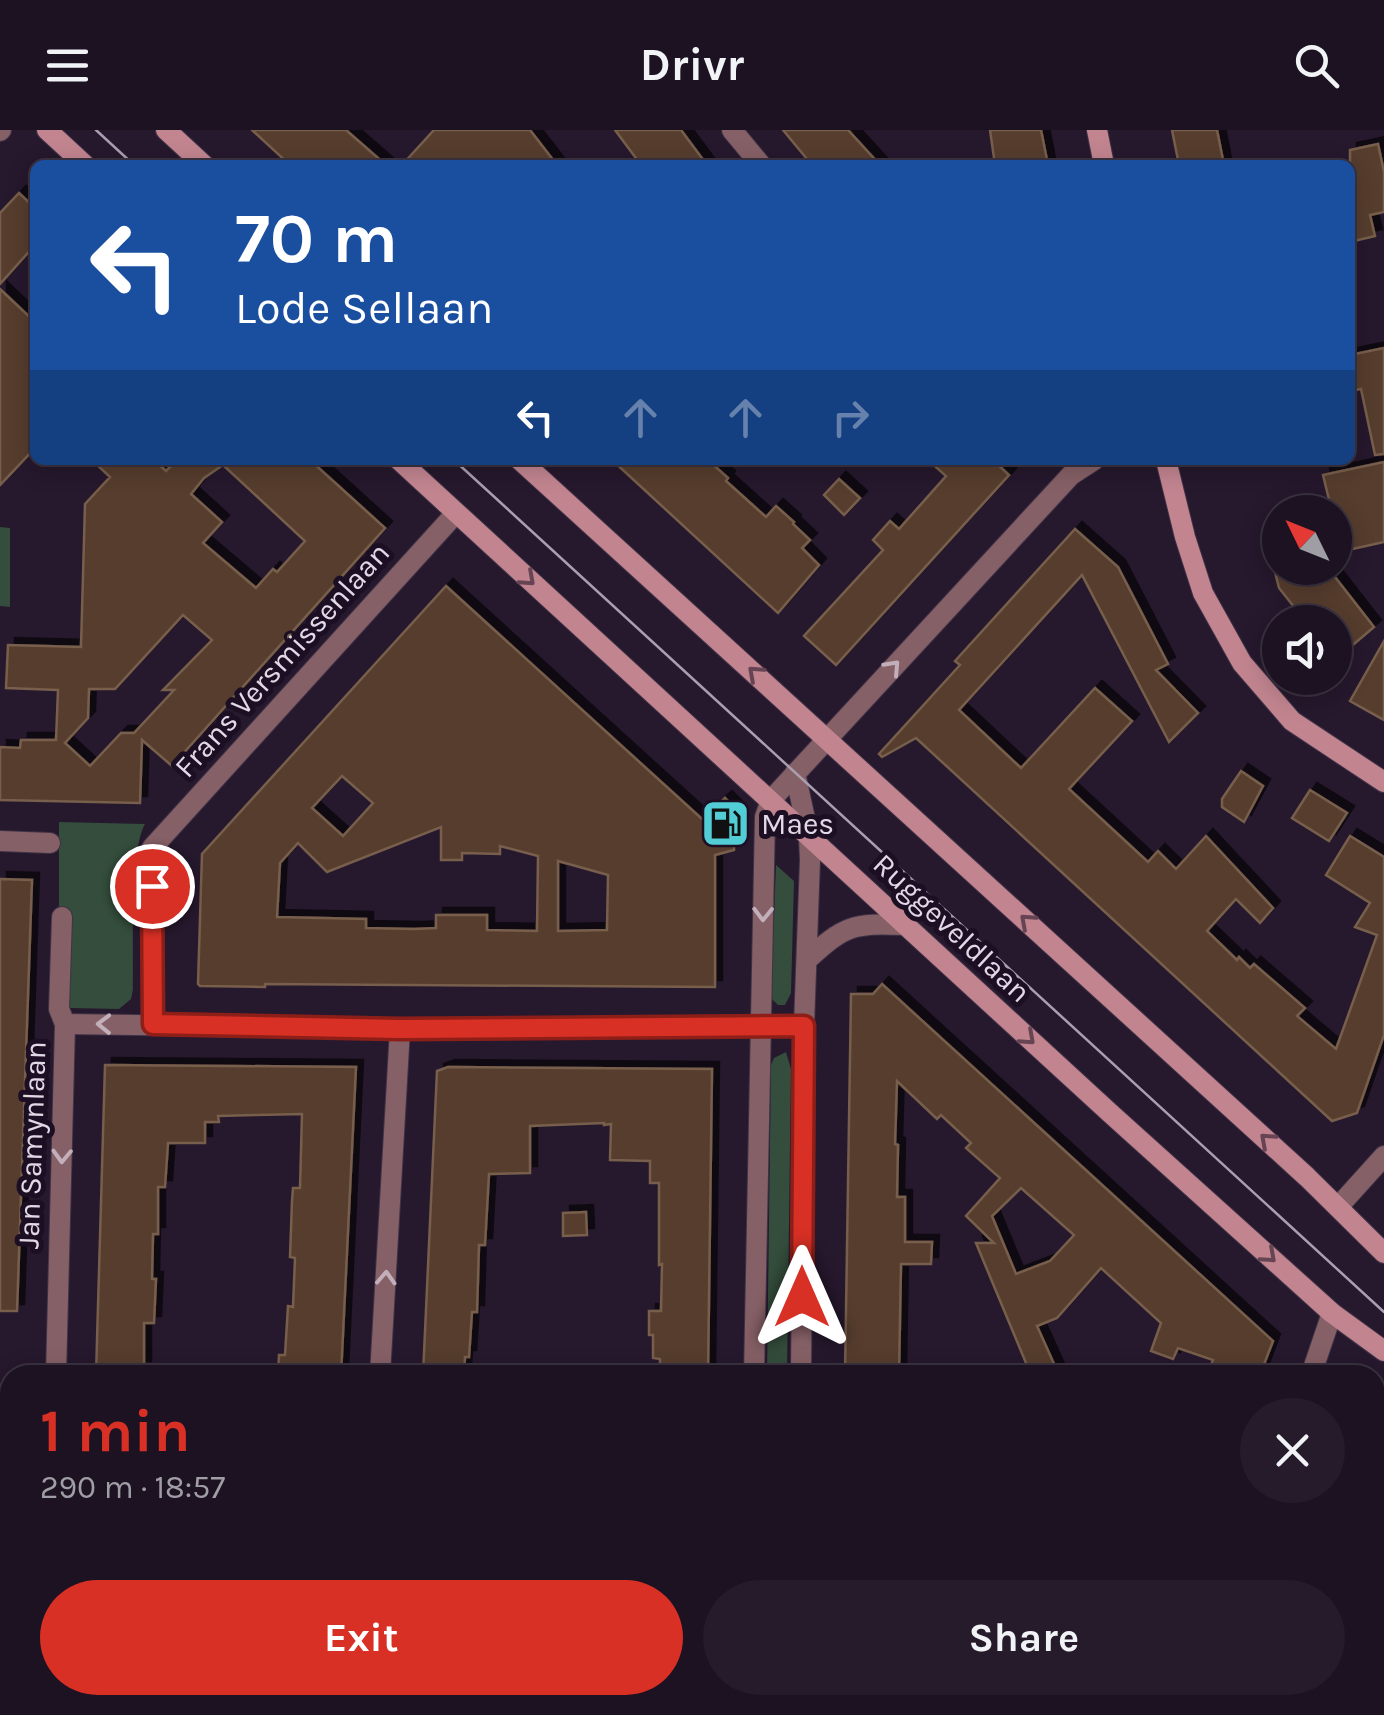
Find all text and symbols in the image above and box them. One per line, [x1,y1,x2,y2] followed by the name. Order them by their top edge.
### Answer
[40,38,95,93] icon: menu
[1289,38,1344,93] icon: search
[640,39,744,91] text: Drivr
[235,198,398,280] text: 70 m
[70,200,200,330] icon: left
[235,282,493,334] text: Lode Sellaan
[508,390,563,445] icon: left
[613,390,668,445] icon: ahead
[718,390,773,445] icon: ahead
[823,390,878,445] icon: right
[1262,495,1352,585] north arrow
[1262,495,1352,695] map controls
[167,535,397,785] street label: Frans Versmissenlaan
[516,567,535,585] one-way arrow
[1262,605,1352,695] button: sound
[881,660,899,679] one-way arrow
[748,667,767,685] one-way arrow
[700,798,752,850] fuel station icon: Maes
[761,806,834,842] place label: Maes
[110,844,195,929] pin
[866,846,1038,1010] street label: Ruggeveldlaan
[125,859,180,914] icon: arrive
[752,908,774,923] one-way arrow
[1020,915,1039,933] one-way arrow
[95,1013,110,1035] one-way arrow
[1016,1026,1035,1044] one-way arrow
[10,1040,54,1250] street label: Jan Samynlaan
[1260,1134,1279,1152] one-way arrow
[51,1148,72,1164] one-way arrow
[1257,1244,1276,1262] one-way arrow
[750,1245,854,1349] position arrow
[375,1269,396,1285] one-way arrow
[40,1396,191,1466] text: 1 min
[1240,1398,1345,1503] button: close
[40,1469,225,1506] text: 290 m · 18:57
[40,1580,683,1695] button: Exit
[703,1580,1345,1695] button: Share

